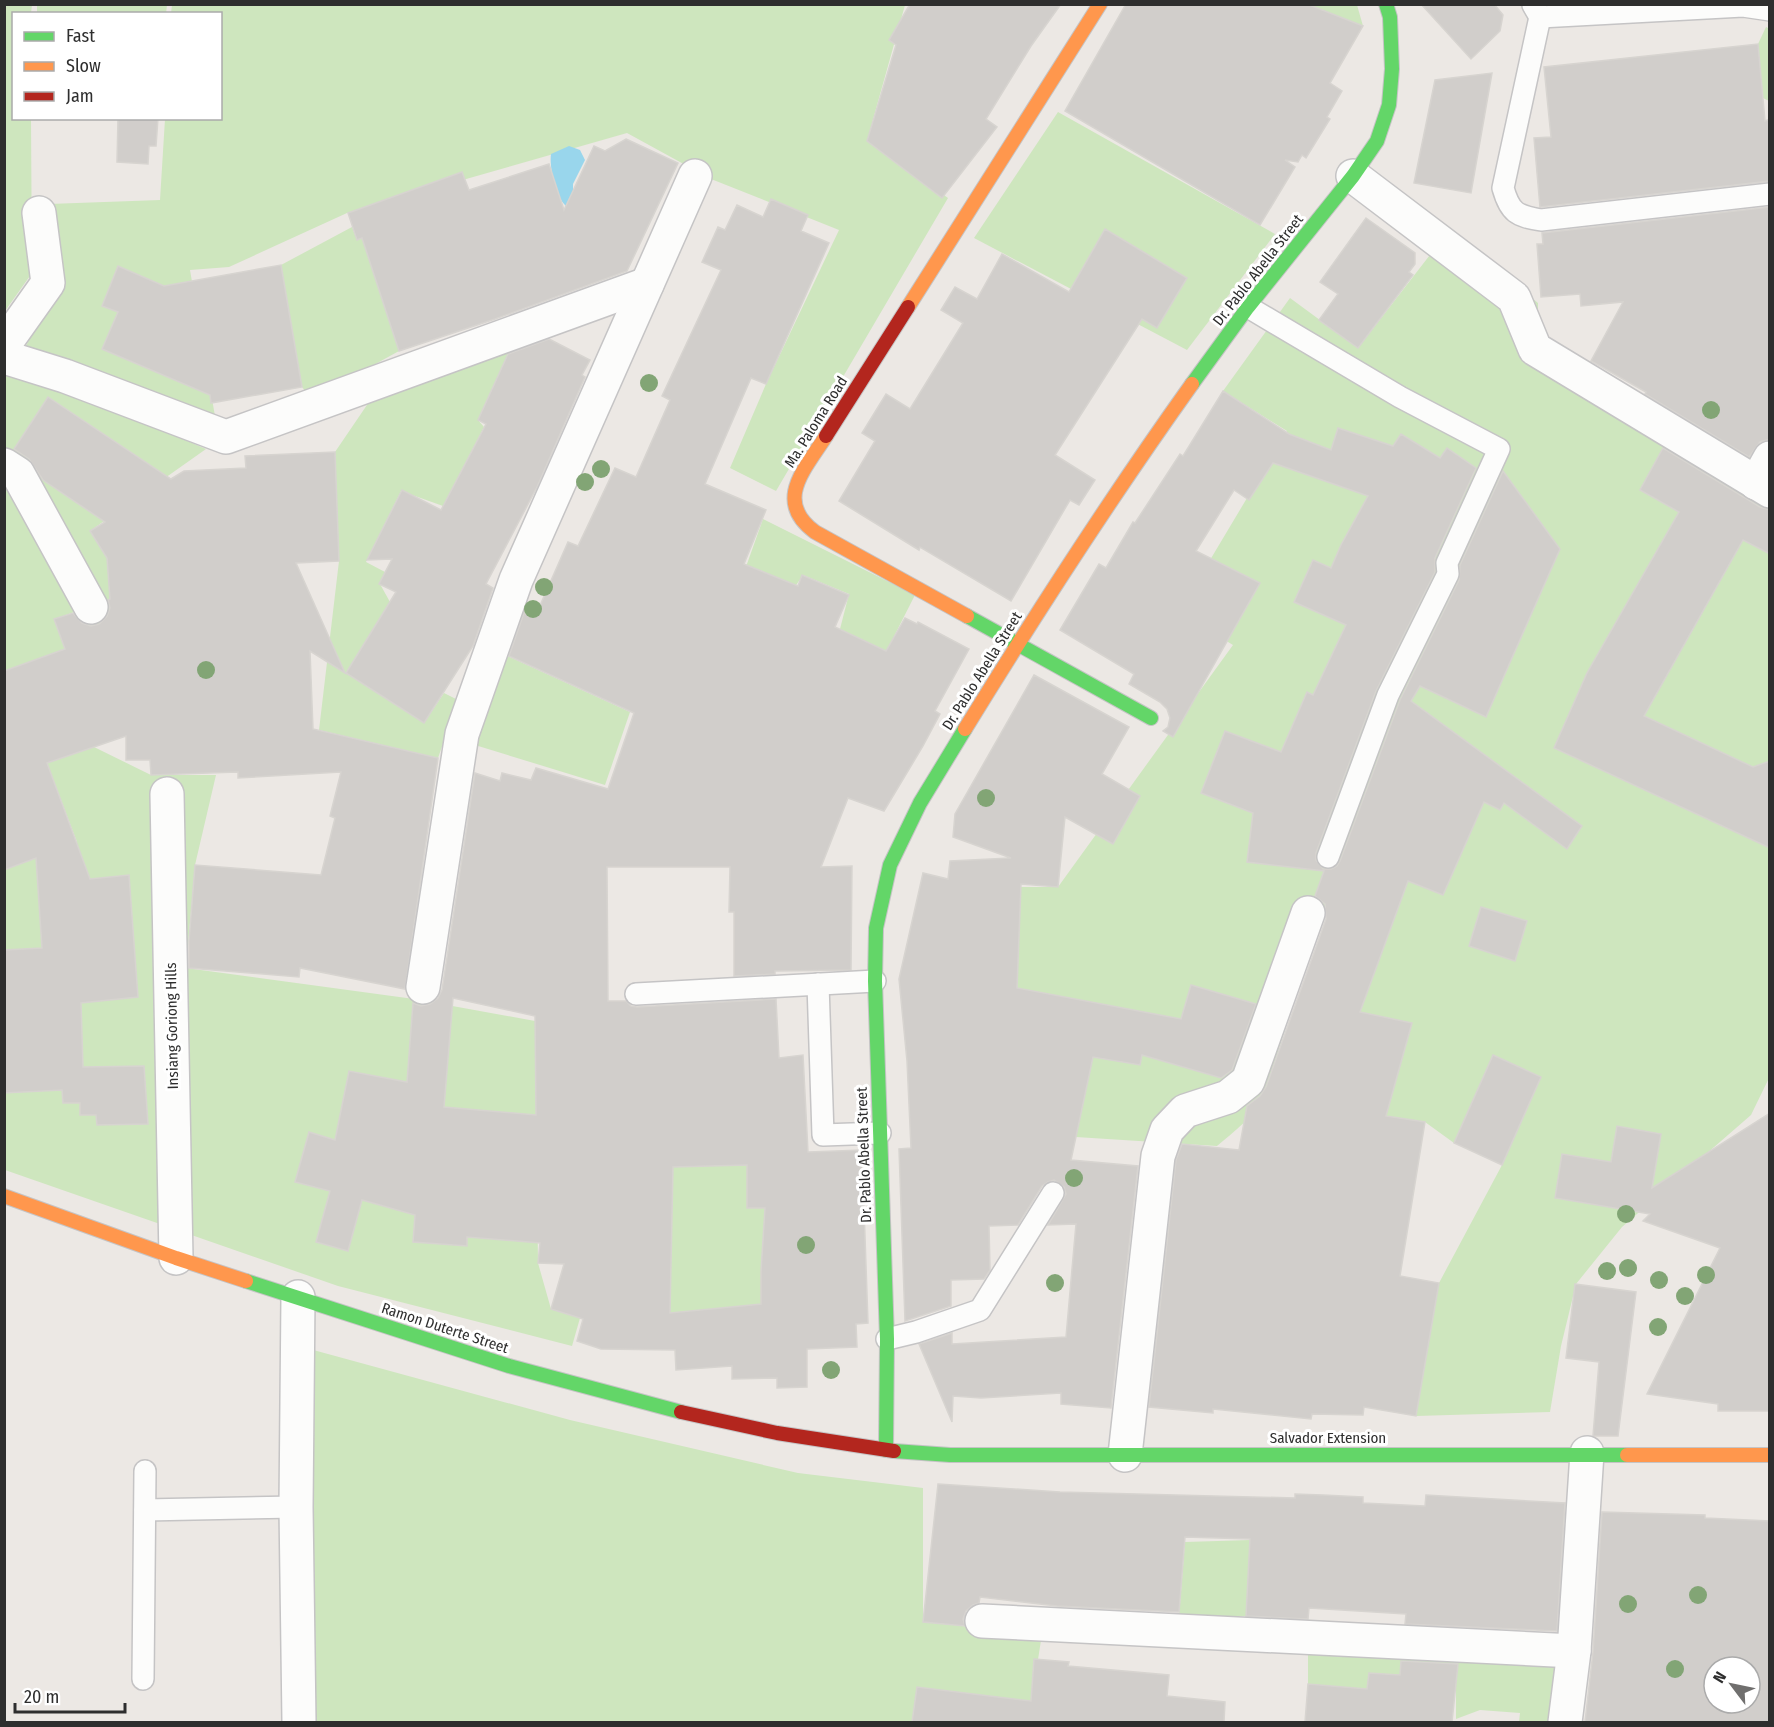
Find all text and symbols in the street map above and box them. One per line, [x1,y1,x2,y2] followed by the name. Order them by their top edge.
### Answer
[12,12,222,120] legend
[66,25,95,47] text: Fast
[66,55,101,77] text: Slow
[66,85,94,107] text: Jam
[1209,211,1307,329] street label: Dr. Pablo Abella Street
[781,373,851,471] street label: Ma. Paloma Road
[938,608,1026,733] street label: Dr. Pablo Abella Street
[162,962,182,1090] street label: Insiang Goriong Hills
[853,1087,875,1223] street label: Dr. Pablo Abella Street
[379,1299,511,1357] street label: Ramon Duterte Street
[1270,1429,1386,1447] street label: Salvador Extension
[1702,1655,1762,1715] north arrow
[1709,1668,1730,1686] text: N
[15,1676,124,1714] scale bar
[24,1686,59,1708] text: 20 m

